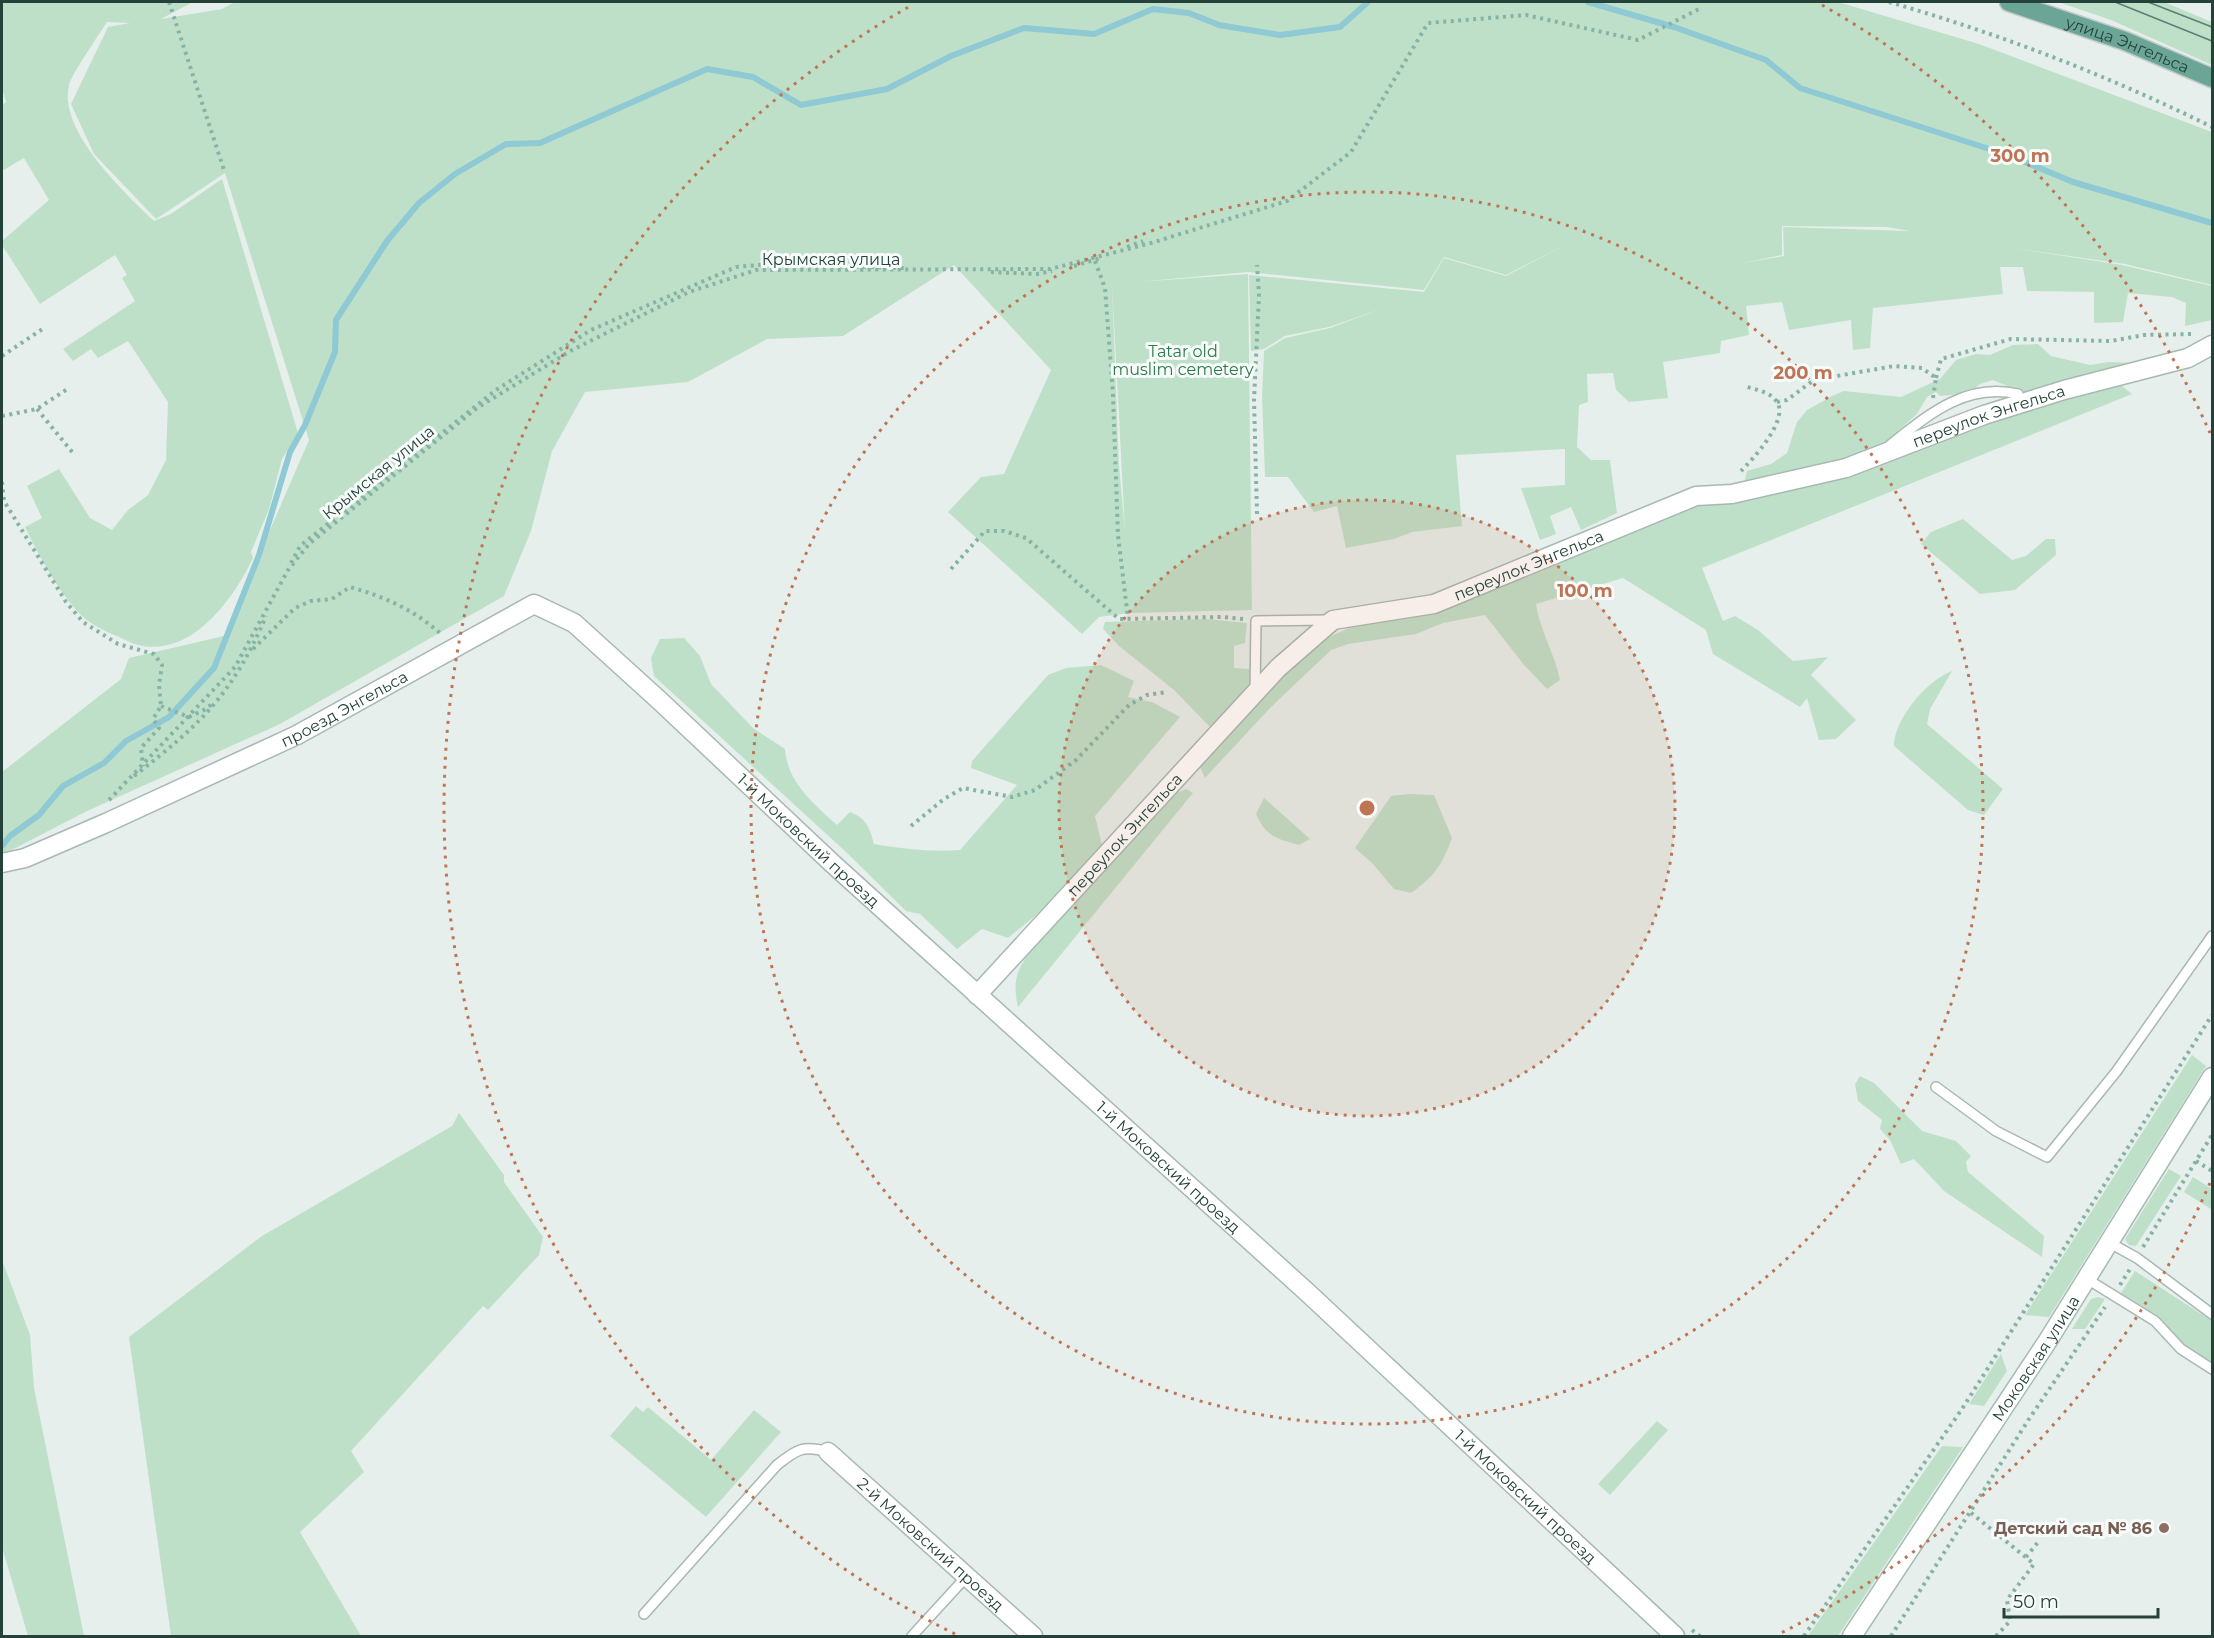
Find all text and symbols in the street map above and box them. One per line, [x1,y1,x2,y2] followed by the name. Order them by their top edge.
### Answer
[2062,12,2192,77] street label: улица Энгельса
[1989,145,2050,167] text: 300 m
[762,250,900,269] street label: Крымская улица
[1112,342,1254,379] park label: Tatar old muslim cemetery
[1773,362,1833,384] text: 200 m
[1910,381,2067,452] street label: переулок Энгельса
[318,421,438,523] street label: Крымская улица
[1451,526,1606,605] street label: переулок Энгельса
[1557,580,1613,602] text: 100 m
[278,667,411,751] street label: проезд Энгельса
[733,770,883,911] street label: 1-й Моковский проезд
[1064,770,1186,900] street label: переулок Энгельса
[1357,798,1377,818] centre of rings
[1092,1098,1244,1237] street label: 1-й Моковский проезд
[1988,1292,2084,1425] street label: Моковская улица
[1451,1426,1600,1568] street label: 1-й Моковский проезд
[853,1474,1008,1615] street label: 2-й Моковский проезд
[1994,1519,2152,1538] place label: Детский сад № 86
[2157,1521,2171,1535] marker: Детский сад № 86
[2004,1581,2158,1619] scale bar
[2013,1591,2059,1613] text: 50 m

